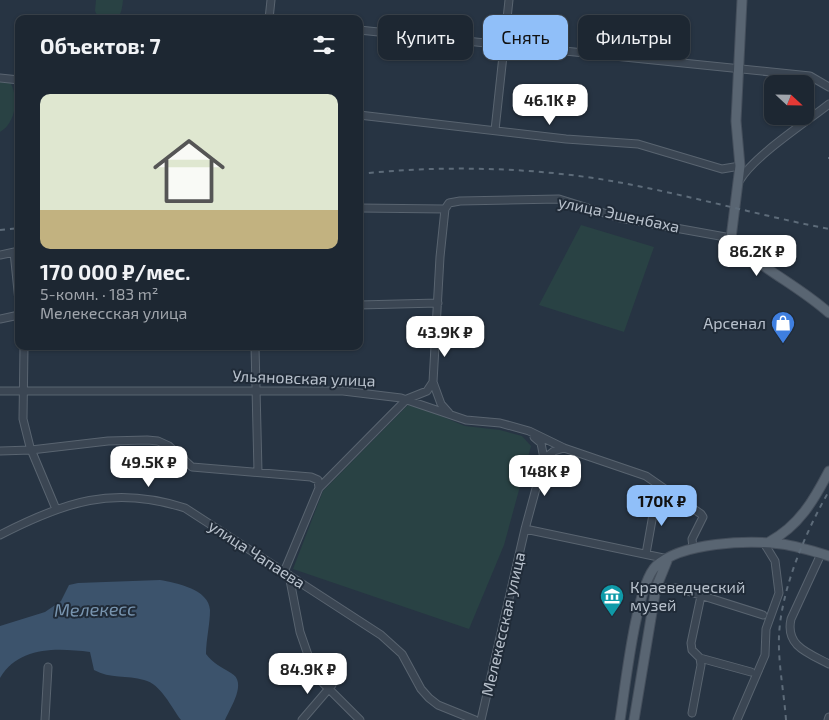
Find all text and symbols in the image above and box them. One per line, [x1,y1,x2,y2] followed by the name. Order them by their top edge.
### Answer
[378,15,473,60] chip: Купить
[483,15,568,60] chip: Снять
[578,15,690,60] chip: Фильтры
[310,31,338,59] icon: filters
[40,33,161,58] text: Объектов: 7
[764,75,814,125] north arrow
[764,75,814,125] map controls
[504,84,596,126] pin: 46.1K ₽
[524,90,576,109] text: 46.1K ₽
[144,126,234,216] icon: home
[556,191,682,237] street label: улица Эшенбаха
[711,234,803,277] pin: 86.2K ₽
[729,241,785,260] text: 86.2K ₽
[40,259,190,284] text: 170 000 ₽/мес.
[40,284,158,303] text: 5-комн. · 183 m²
[40,303,187,322] text: Мелекесская улица
[770,310,796,344] shop icon: Арсенал
[703,313,766,332] place label: Арсенал
[399,316,491,358] pin: 43.9K ₽
[417,322,473,341] text: 43.9K ₽
[232,366,376,390] street label: Ульяновская улица
[103,446,195,488] pin: 49.5K ₽
[121,452,177,471] text: 49.5K ₽
[504,454,586,497] pin: 148K ₽
[520,461,570,480] text: 148K ₽
[621,484,703,527] pin: 170K ₽
[638,491,686,510] text: 170K ₽
[205,515,309,593] street label: улица Чапаева
[477,550,529,698] street label: Мелекесская улица
[630,577,745,615] place label: Краеведческий музей
[599,583,625,617] museum icon: Краеведческий музей
[54,597,136,621] water label: Мелекесс
[262,652,354,695] pin: 84.9K ₽
[280,659,336,678] text: 84.9K ₽

